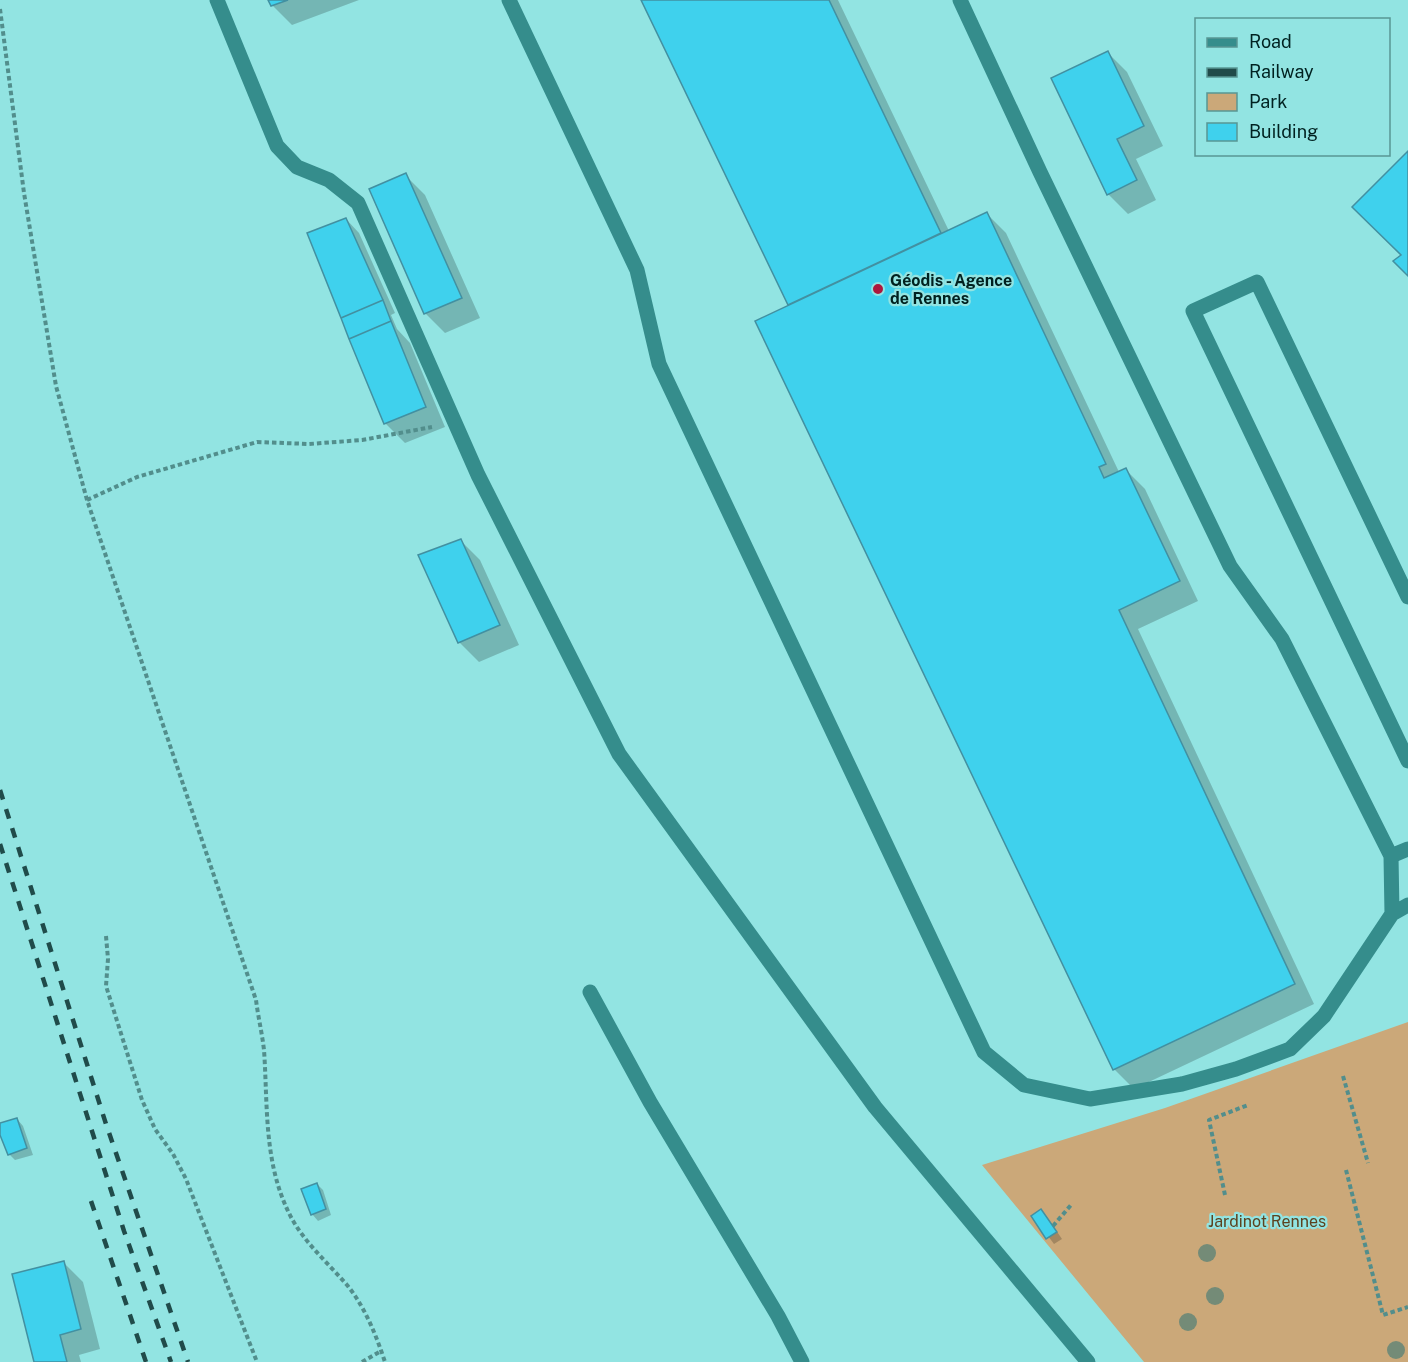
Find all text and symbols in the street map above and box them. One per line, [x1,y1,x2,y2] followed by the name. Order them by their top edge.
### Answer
[1195,18,1390,156] legend
[1249,31,1292,52] text: Road
[1249,61,1314,82] text: Railway
[1249,91,1287,112] text: Park
[1249,121,1318,142] text: Building
[890,271,1012,308] place label: Géodis - Agence de Rennes
[871,282,885,296] marker: Géodis - Agence de Rennes
[1208,1212,1326,1231] park label: Jardinot Rennes

